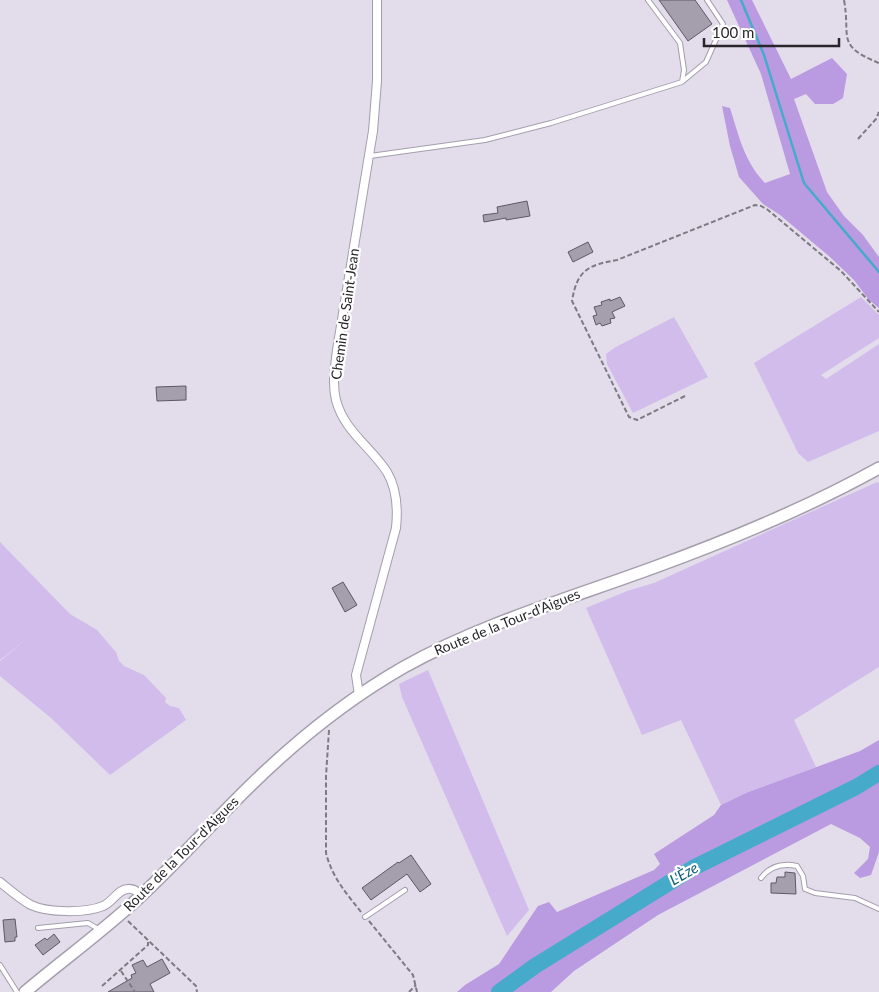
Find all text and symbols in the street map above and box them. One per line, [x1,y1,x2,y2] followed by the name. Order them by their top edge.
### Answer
[704,15,839,47] scale bar
[712,23,754,41] text: 100 m
[327,247,362,381] street label: Chemin de Saint-Jean
[431,584,582,659] street label: Route de la Tour-d'Aigues
[120,793,242,915] street label: Route de la Tour-d'Aigues
[666,858,701,888] water label: L'Èze

